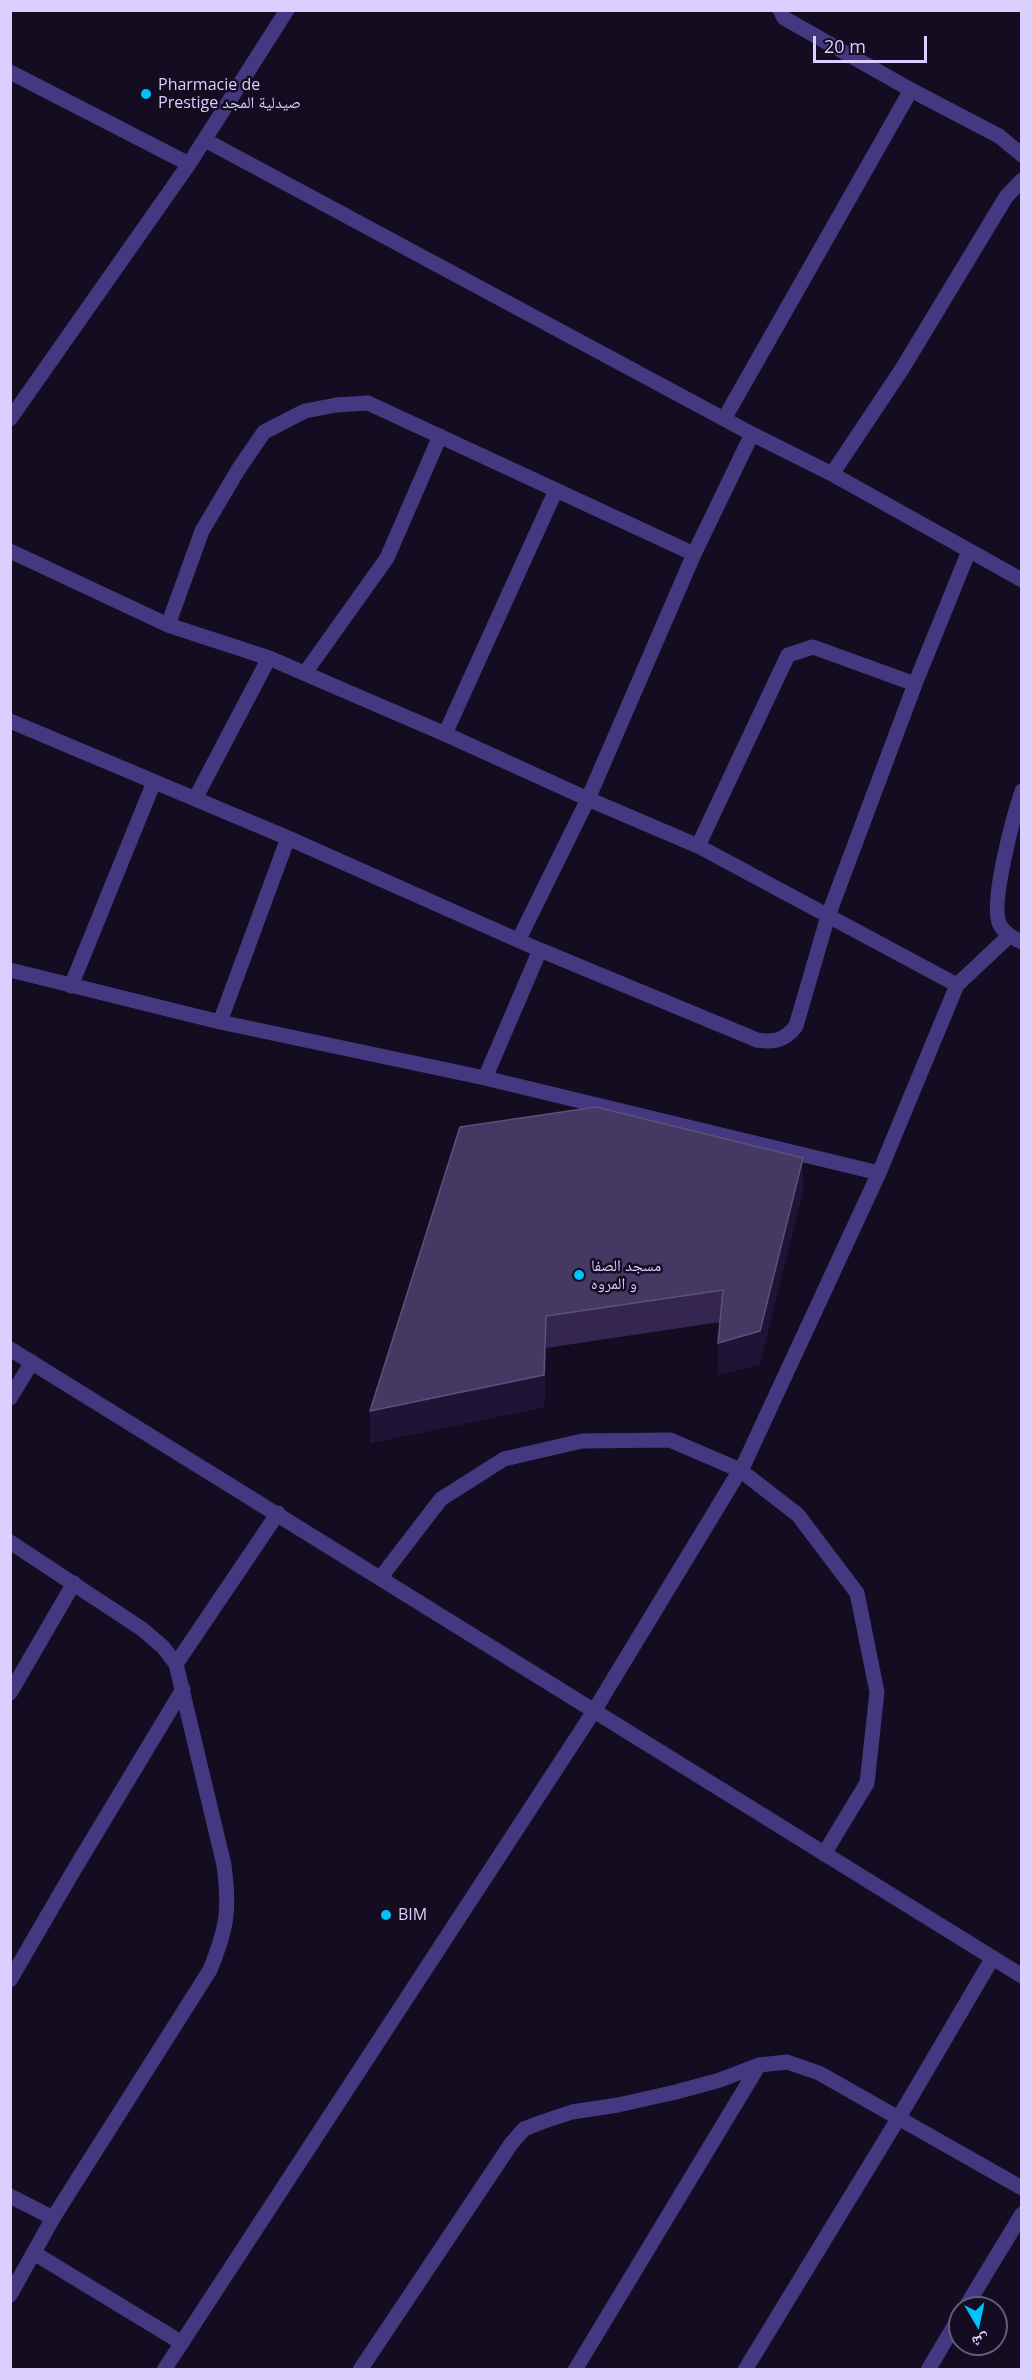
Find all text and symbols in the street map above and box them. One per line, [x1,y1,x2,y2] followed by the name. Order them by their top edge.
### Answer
[816,24,930,62] scale bar
[824,34,866,58] text: 20 m
[158,75,301,113] place label: Pharmacie de Prestige صيدلية المجد
[139,87,153,101] marker: Pharmacie de Prestige صيدلية المجد
[591,1256,661,1294] place label: مسجد الصفا و المروه
[572,1268,586,1282] marker: مسجد الصفا و المروه
[398,1905,427,1925] place label: BIM
[379,1908,393,1922] marker: BIM
[948,2296,1008,2356] north arrow
[970,2330,991,2354] text: ش

